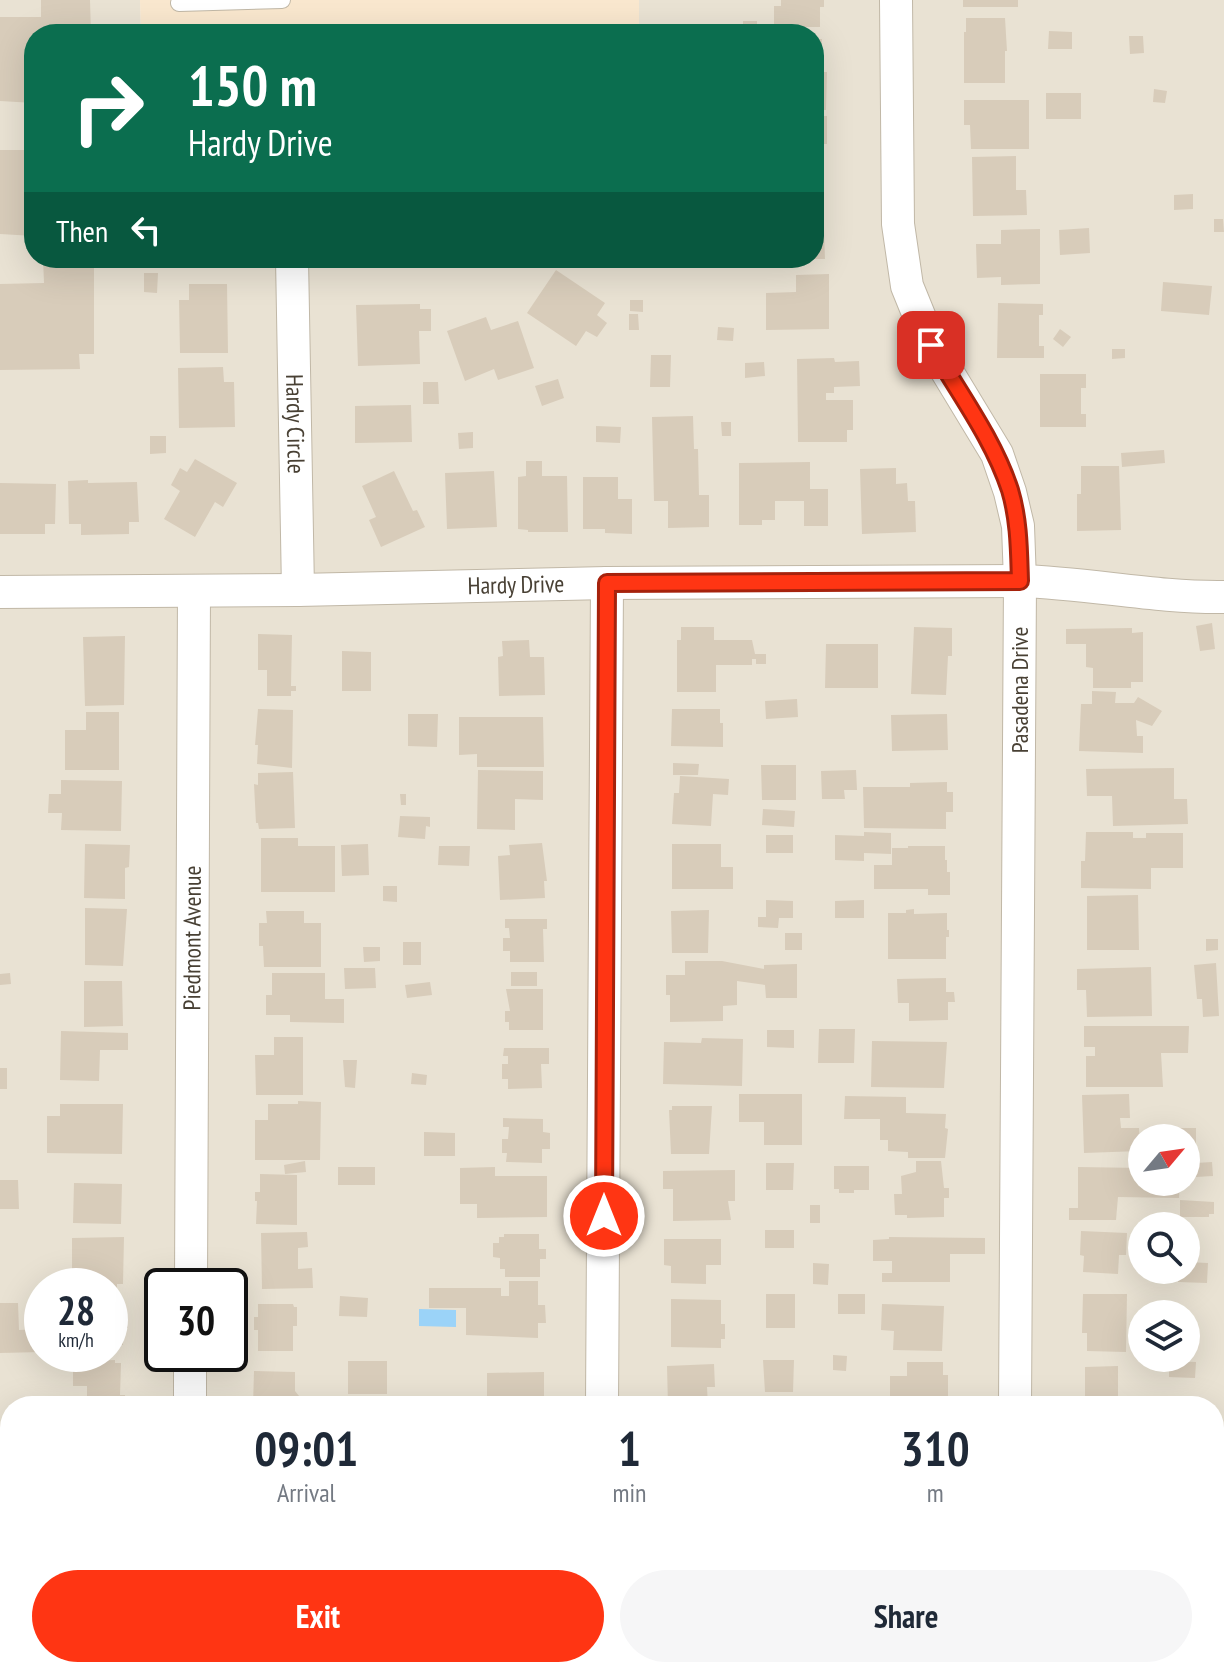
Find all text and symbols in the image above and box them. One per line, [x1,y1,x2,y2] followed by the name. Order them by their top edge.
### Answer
[188,49,317,121] text: 150 m
[56,56,160,160] icon: right
[188,119,333,166] text: Hardy Drive
[124,208,168,252] icon: left
[56,211,108,250] text: Then
[897,311,965,379] pin
[909,323,953,367] icon: arrive
[279,374,312,474] street label: Hardy Circle
[467,568,565,601] street label: Hardy Drive
[1004,627,1035,753] street label: Pasadena Drive
[176,866,208,1010] street label: Piedmont Avenue
[1128,1124,1200,1196] north arrow
[1128,1124,1200,1372] map controls
[562,1174,646,1258] position arrow
[1128,1212,1200,1284] button: search
[144,1268,248,1372] speed limit sign: 30
[57,1284,95,1336] text: 28
[1128,1300,1200,1372] button: layers
[58,1327,94,1353] text: km/h
[254,1417,358,1479] text: 09:01
[618,1417,641,1479] text: 1
[901,1417,970,1479] text: 310
[277,1476,336,1509] text: Arrival
[612,1476,646,1509] text: min
[927,1476,944,1509] text: m
[32,1570,604,1662] button: Exit
[620,1570,1192,1662] button: Share

